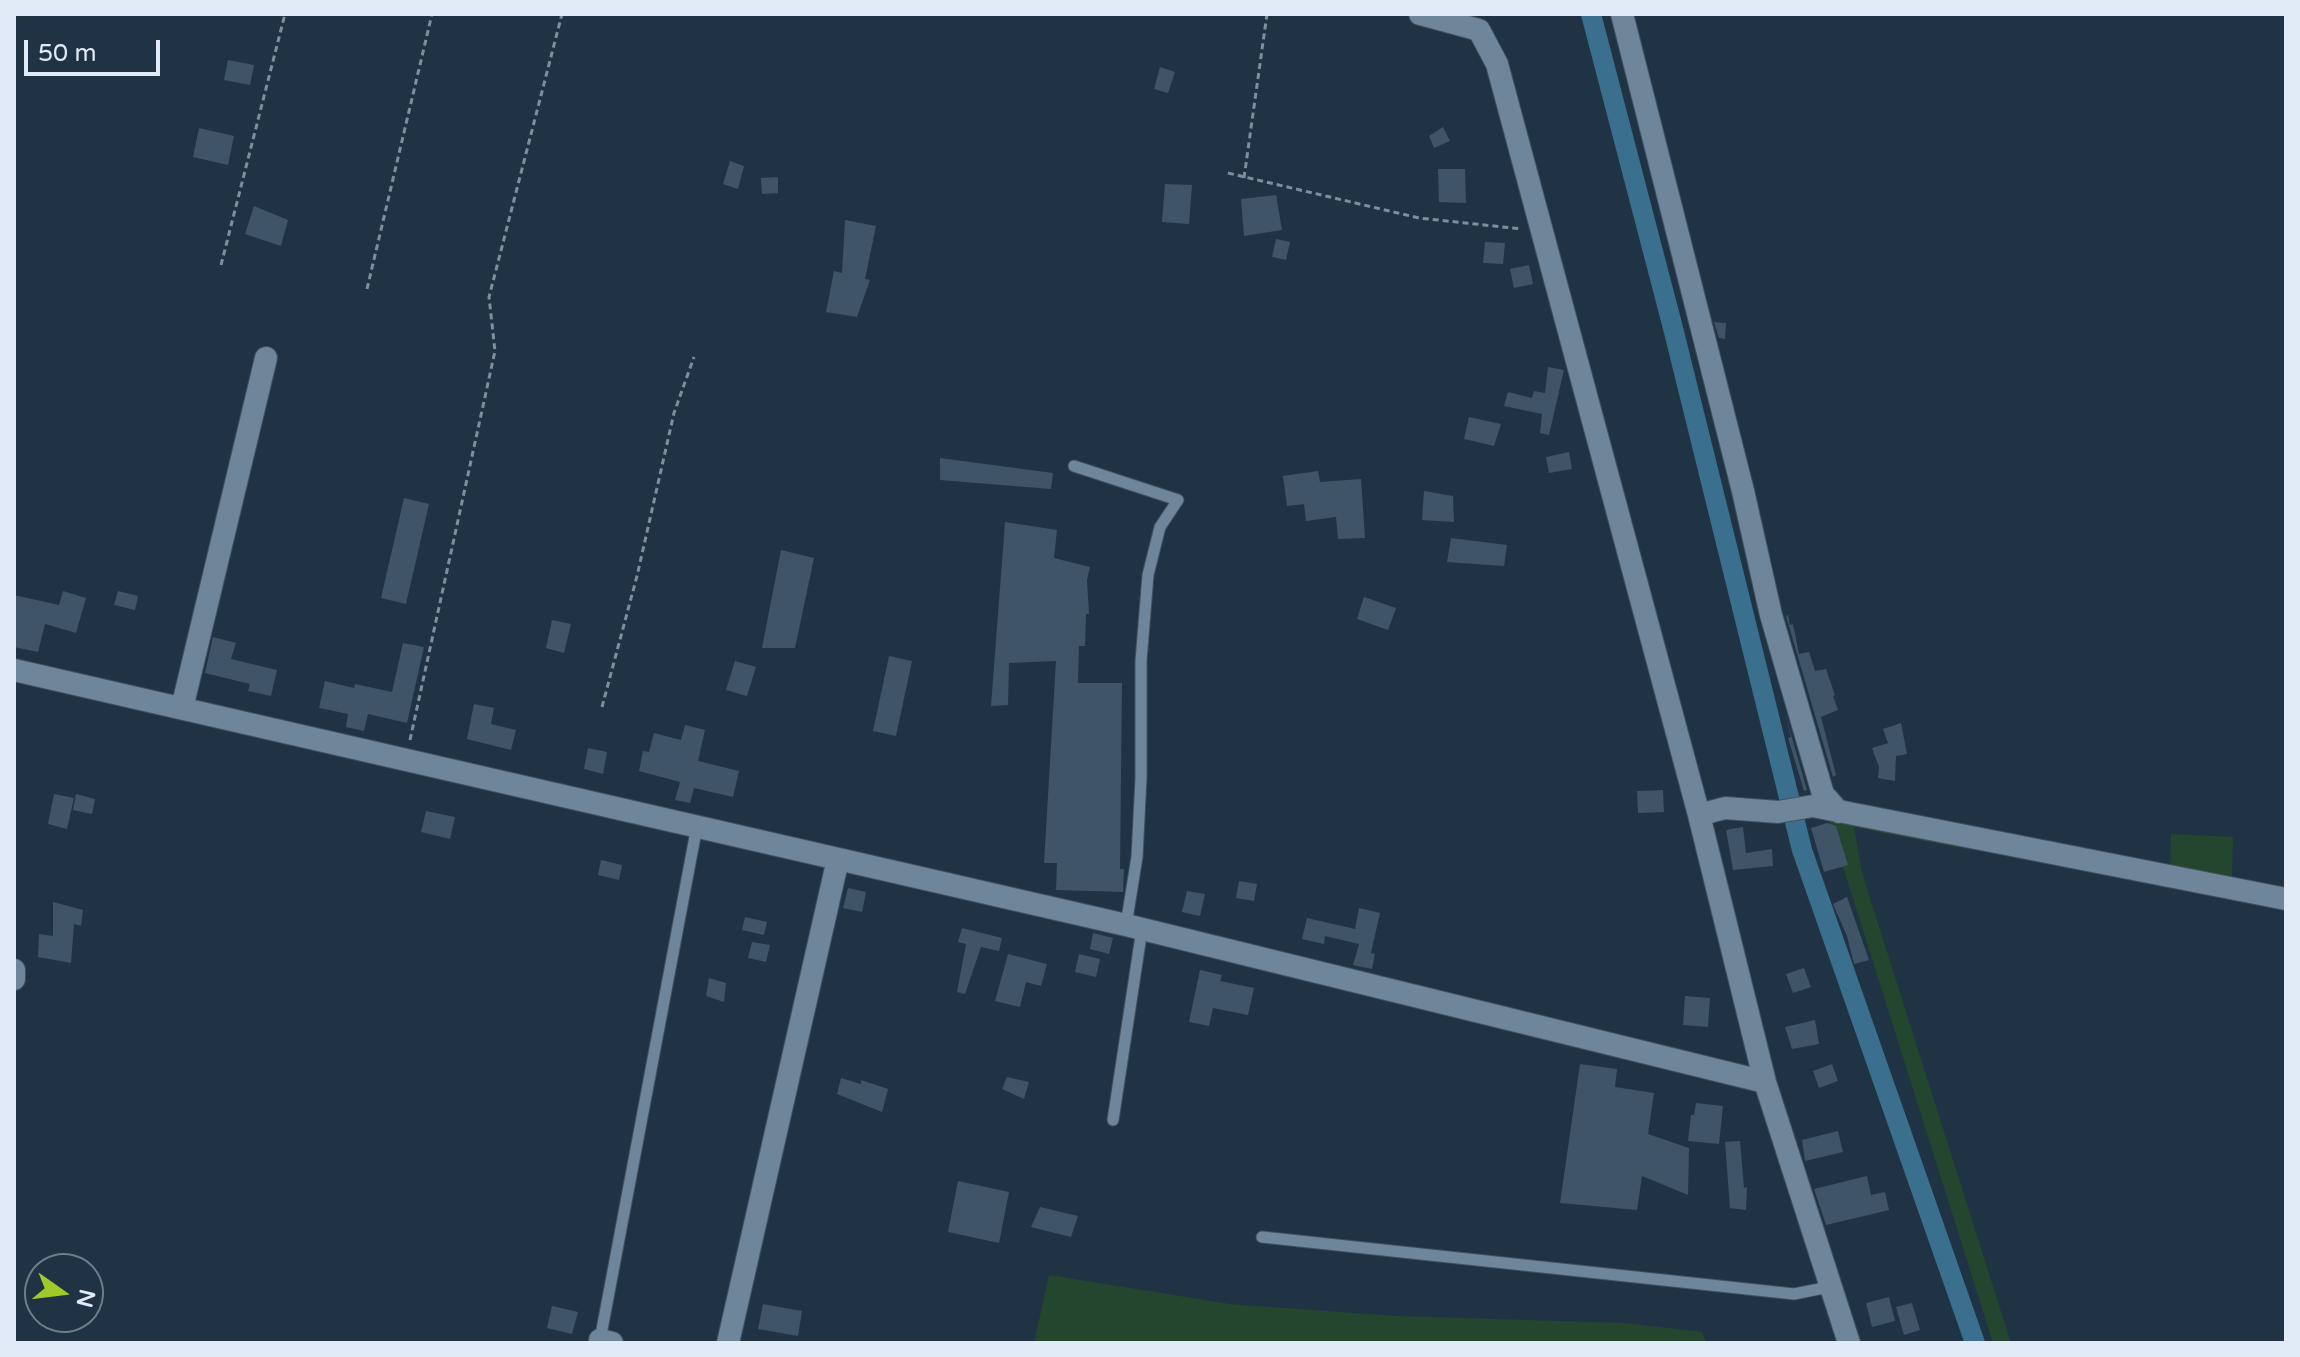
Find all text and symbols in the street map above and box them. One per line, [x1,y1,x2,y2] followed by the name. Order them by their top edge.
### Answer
[28,24,164,74] scale bar
[38,39,96,68] text: 50 m
[24,1253,104,1333] north arrow
[71,1287,100,1310] text: N

